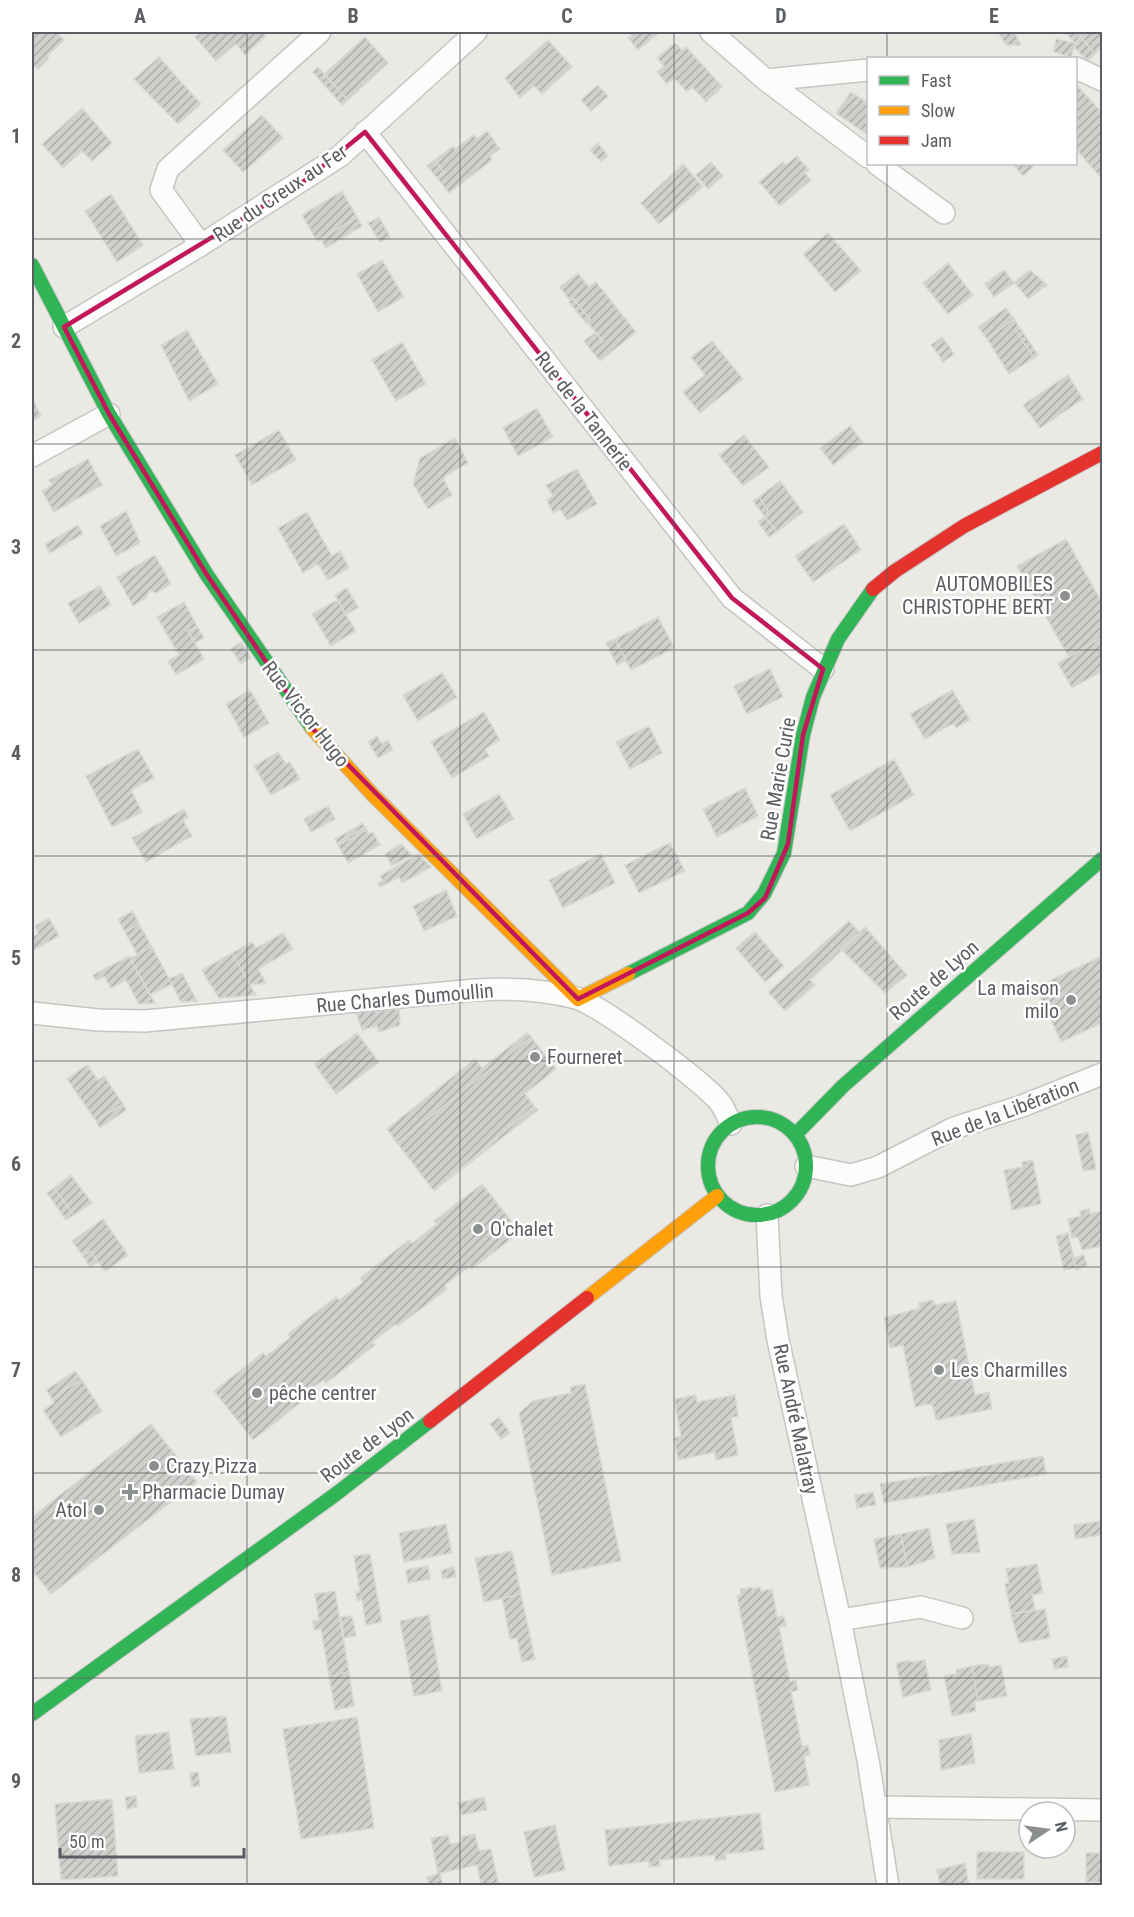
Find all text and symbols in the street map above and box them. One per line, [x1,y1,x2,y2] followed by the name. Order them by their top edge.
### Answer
[134,4,146,28] text: A
[347,4,359,28] text: B
[561,4,573,28] text: C
[775,4,787,28] text: D
[989,4,999,28] text: E
[867,57,1077,165] legend
[921,70,952,91] text: Fast
[921,100,956,121] text: Slow
[11,124,21,148] text: 1
[921,130,952,151] text: Jam
[208,139,352,247] street label: Rue du Creux au Fer
[11,329,21,353] text: 2
[530,347,638,475] street label: Rue de la Tannerie
[11,535,21,559] text: 3
[902,572,1053,619] place label: AUTOMOBILES CHRISTOPHE BERT
[1058,589,1072,603] marker: AUTOMOBILES CHRISTOPHE BERT
[257,656,355,772] street label: Rue Victor Hugo
[755,716,801,842] street label: Rue Marie Curie
[11,741,21,765] text: 4
[885,935,983,1025] street label: Route de Lyon
[11,946,21,970] text: 5
[977,976,1059,1023] place label: La maison milo
[315,978,495,1018] street label: Rue Charles Dumoullin
[1064,993,1078,1007] marker: La maison milo
[547,1045,623,1069] place label: Fourneret
[528,1050,542,1064] marker: Fourneret
[928,1073,1082,1151] street label: Rue de la Libération
[11,1152,21,1176] text: 6
[490,1217,553,1241] place label: O'chalet
[471,1222,485,1236] marker: O'chalet
[768,1341,824,1497] street label: Rue André Malatray
[11,1358,21,1382] text: 7
[951,1358,1068,1382] place label: Les Charmilles
[932,1363,946,1377] marker: Les Charmilles
[269,1381,377,1405] place label: pêche centrer
[250,1386,264,1400] marker: pêche centrer
[316,1402,418,1488] street label: Route de Lyon
[166,1454,257,1478] place label: Crazy Pizza
[147,1459,161,1473] marker: Crazy Pizza
[142,1480,285,1504] place label: Pharmacie Dumay
[123,1485,137,1499] marker: Pharmacie Dumay
[55,1498,87,1522] place label: Atol
[92,1503,106,1517] marker: Atol
[11,1563,21,1587] text: 8
[11,1769,21,1793] text: 9
[1017,1800,1077,1860] north arrow
[1051,1820,1071,1834] text: N
[60,1821,244,1859] scale bar
[69,1831,104,1852] text: 50 m

